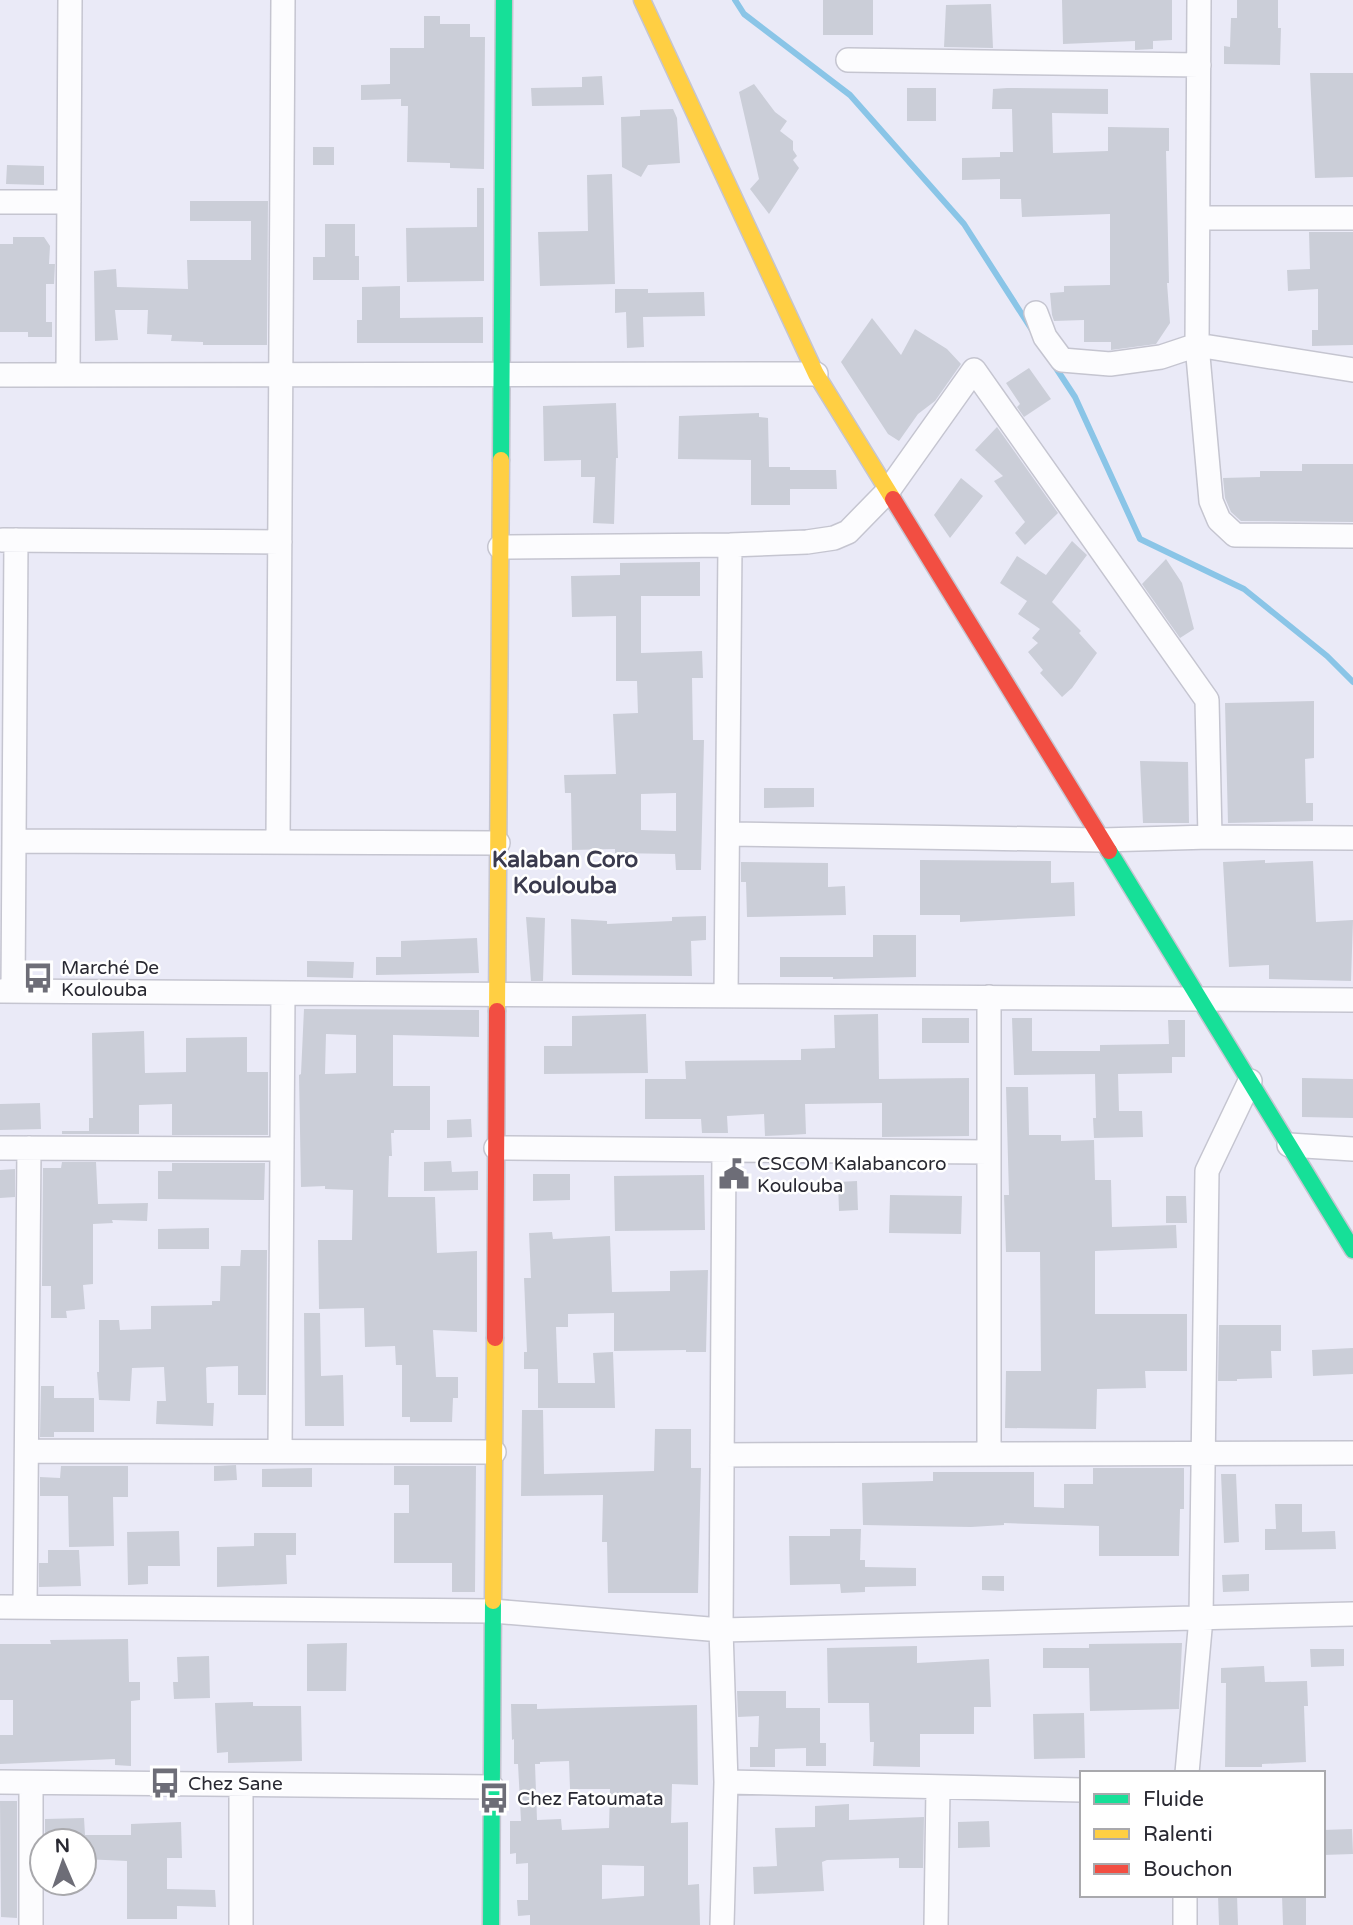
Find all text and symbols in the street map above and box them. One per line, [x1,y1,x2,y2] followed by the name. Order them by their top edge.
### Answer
[492,846,638,900] district label: Kalaban Coro Koulouba
[61,957,159,1001] place label: Marché De Koulouba
[21,961,55,995] bus stop icon: Marché De Koulouba
[757,1153,947,1197] place label: CSCOM Kalabancoro Koulouba
[717,1157,751,1191] public building icon: CSCOM Kalabancoro Koulouba
[148,1766,182,1800] bus stop icon: Chez Sane
[1080,1771,1325,1897] legend
[188,1773,283,1795] place label: Chez Sane
[477,1781,511,1815] bus stop icon: Chez Fatoumata
[1143,1787,1204,1812] text: Fluide
[517,1788,664,1810] place label: Chez Fatoumata
[1143,1822,1213,1847] text: Ralenti
[28,1827,98,1897] north arrow
[54,1835,70,1857] text: N
[1143,1857,1233,1882] text: Bouchon

